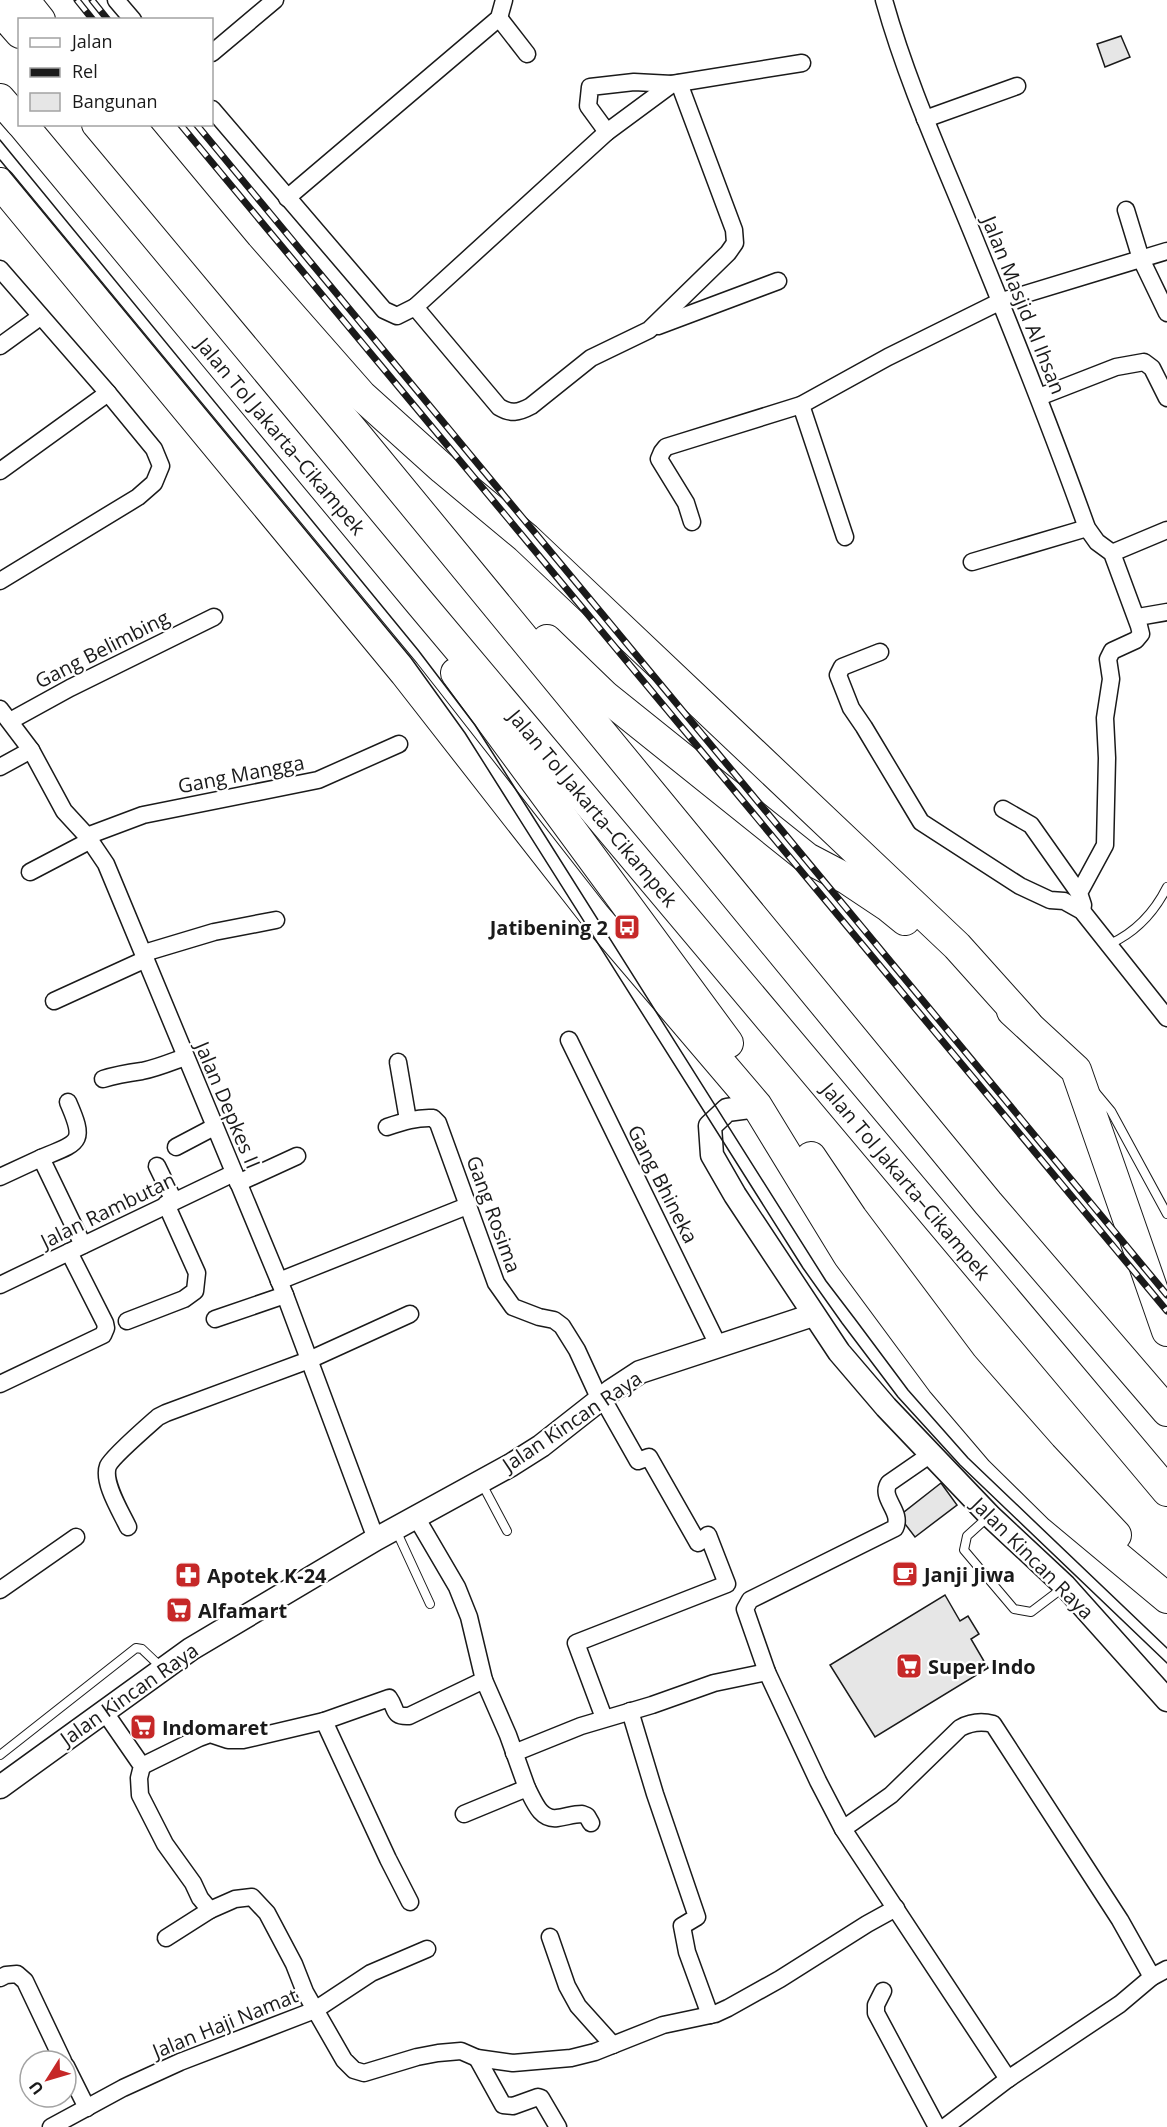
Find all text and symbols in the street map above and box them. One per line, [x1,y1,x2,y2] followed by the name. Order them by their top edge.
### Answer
[18,18,213,126] legend
[70,29,112,53] text: Jalan
[72,59,98,83] text: Rel
[72,89,158,113] text: Bangunan
[975,210,1072,398] street label: Jalan Masjid Al Ihsan
[189,330,372,541] street label: Jalan Tol Jakarta–Cikampek
[30,604,174,694] street label: Gang Belimbing
[501,702,684,913] street label: Jalan Tol Jakarta–Cikampek
[176,749,306,799] street label: Gang Mangga
[612,912,642,942] bus stop icon: Jatibening 2
[488,914,608,941] place label: Jatibening 2
[188,1035,267,1173] street label: Jalan Depkes II
[814,1075,997,1286] street label: Jalan Tol Jakarta–Cikampek
[622,1120,704,1248] street label: Gang Bhineka
[460,1152,528,1276] street label: Gang Rosima
[34,1166,180,1255] street label: Jalan Rambutan
[495,1364,647,1479] street label: Jalan Kincan Raya
[965,1490,1100,1625] street label: Jalan Kincan Raya
[890,1559,920,1589] cafe icon: Janji Jiwa
[173,1560,203,1590] pharmacy icon: Apotek K-24
[922,1561,1015,1588] place label: Janji Jiwa
[207,1562,327,1589] place label: Apotek K-24
[164,1595,194,1625] supermarket icon: Alfamart
[198,1597,288,1624] place label: Alfamart
[53,1636,203,1753] street label: Jalan Kincan Raya
[894,1651,924,1681] supermarket icon: Super Indo
[928,1653,1036,1680] place label: Super Indo
[128,1712,158,1742] supermarket icon: Indomaret
[162,1714,268,1741] place label: Indomaret
[147,1982,302,2065] street label: Jalan Haji Namat
[18,2049,78,2109] north arrow
[24,2077,48,2099] text: U

